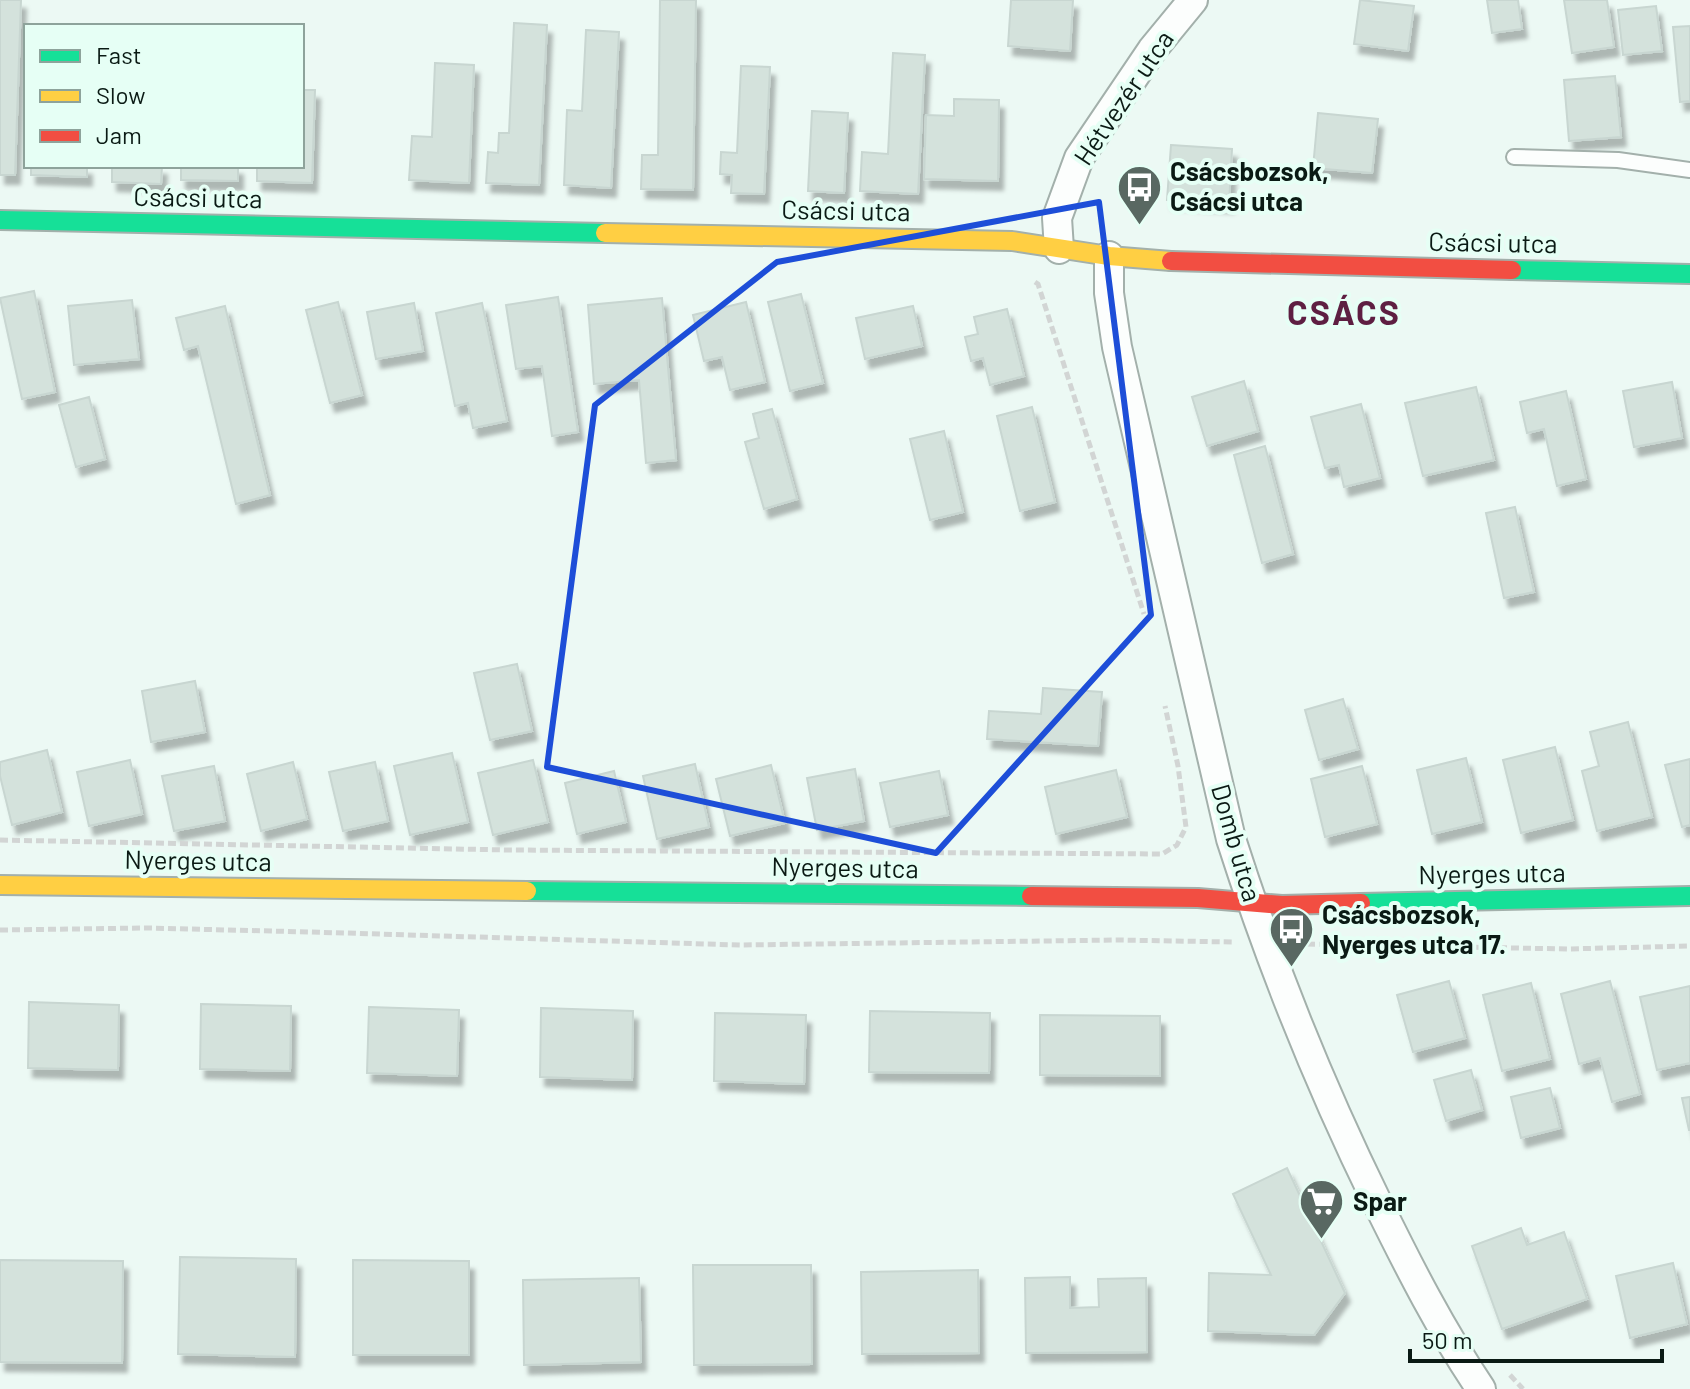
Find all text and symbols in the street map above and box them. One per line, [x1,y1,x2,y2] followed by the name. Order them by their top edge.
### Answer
[24,24,304,168] legend
[1066,24,1179,170] street label: Hétvezér utca
[96,40,141,69] text: Fast
[96,80,145,109] text: Slow
[96,120,142,149] text: Jam
[1170,155,1329,216] place label: Csácsbozsok, Csácsi utca
[1115,163,1163,226] bus stop icon: Csácsbozsok, Csácsi utca
[133,180,263,213] street label: Csácsi utca
[781,193,911,226] street label: Csácsi utca
[1428,225,1558,258] street label: Csácsi utca
[1287,291,1401,332] district label: CSÁCS
[1206,780,1269,905] street label: Domb utca
[124,843,272,876] street label: Nyerges utca
[771,850,919,883] street label: Nyerges utca
[1418,856,1566,889] street label: Nyerges utca
[1322,898,1506,959] place label: Csácsbozsok, Nyerges utca 17.
[1267,906,1315,969] bus stop icon: Csácsbozsok, Nyerges utca 17.
[1298,1178,1346,1241] supermarket icon: Spar
[1353,1185,1407,1216] place label: Spar
[1410,1313,1662,1363] scale bar
[1422,1325,1473,1354] text: 50 m

